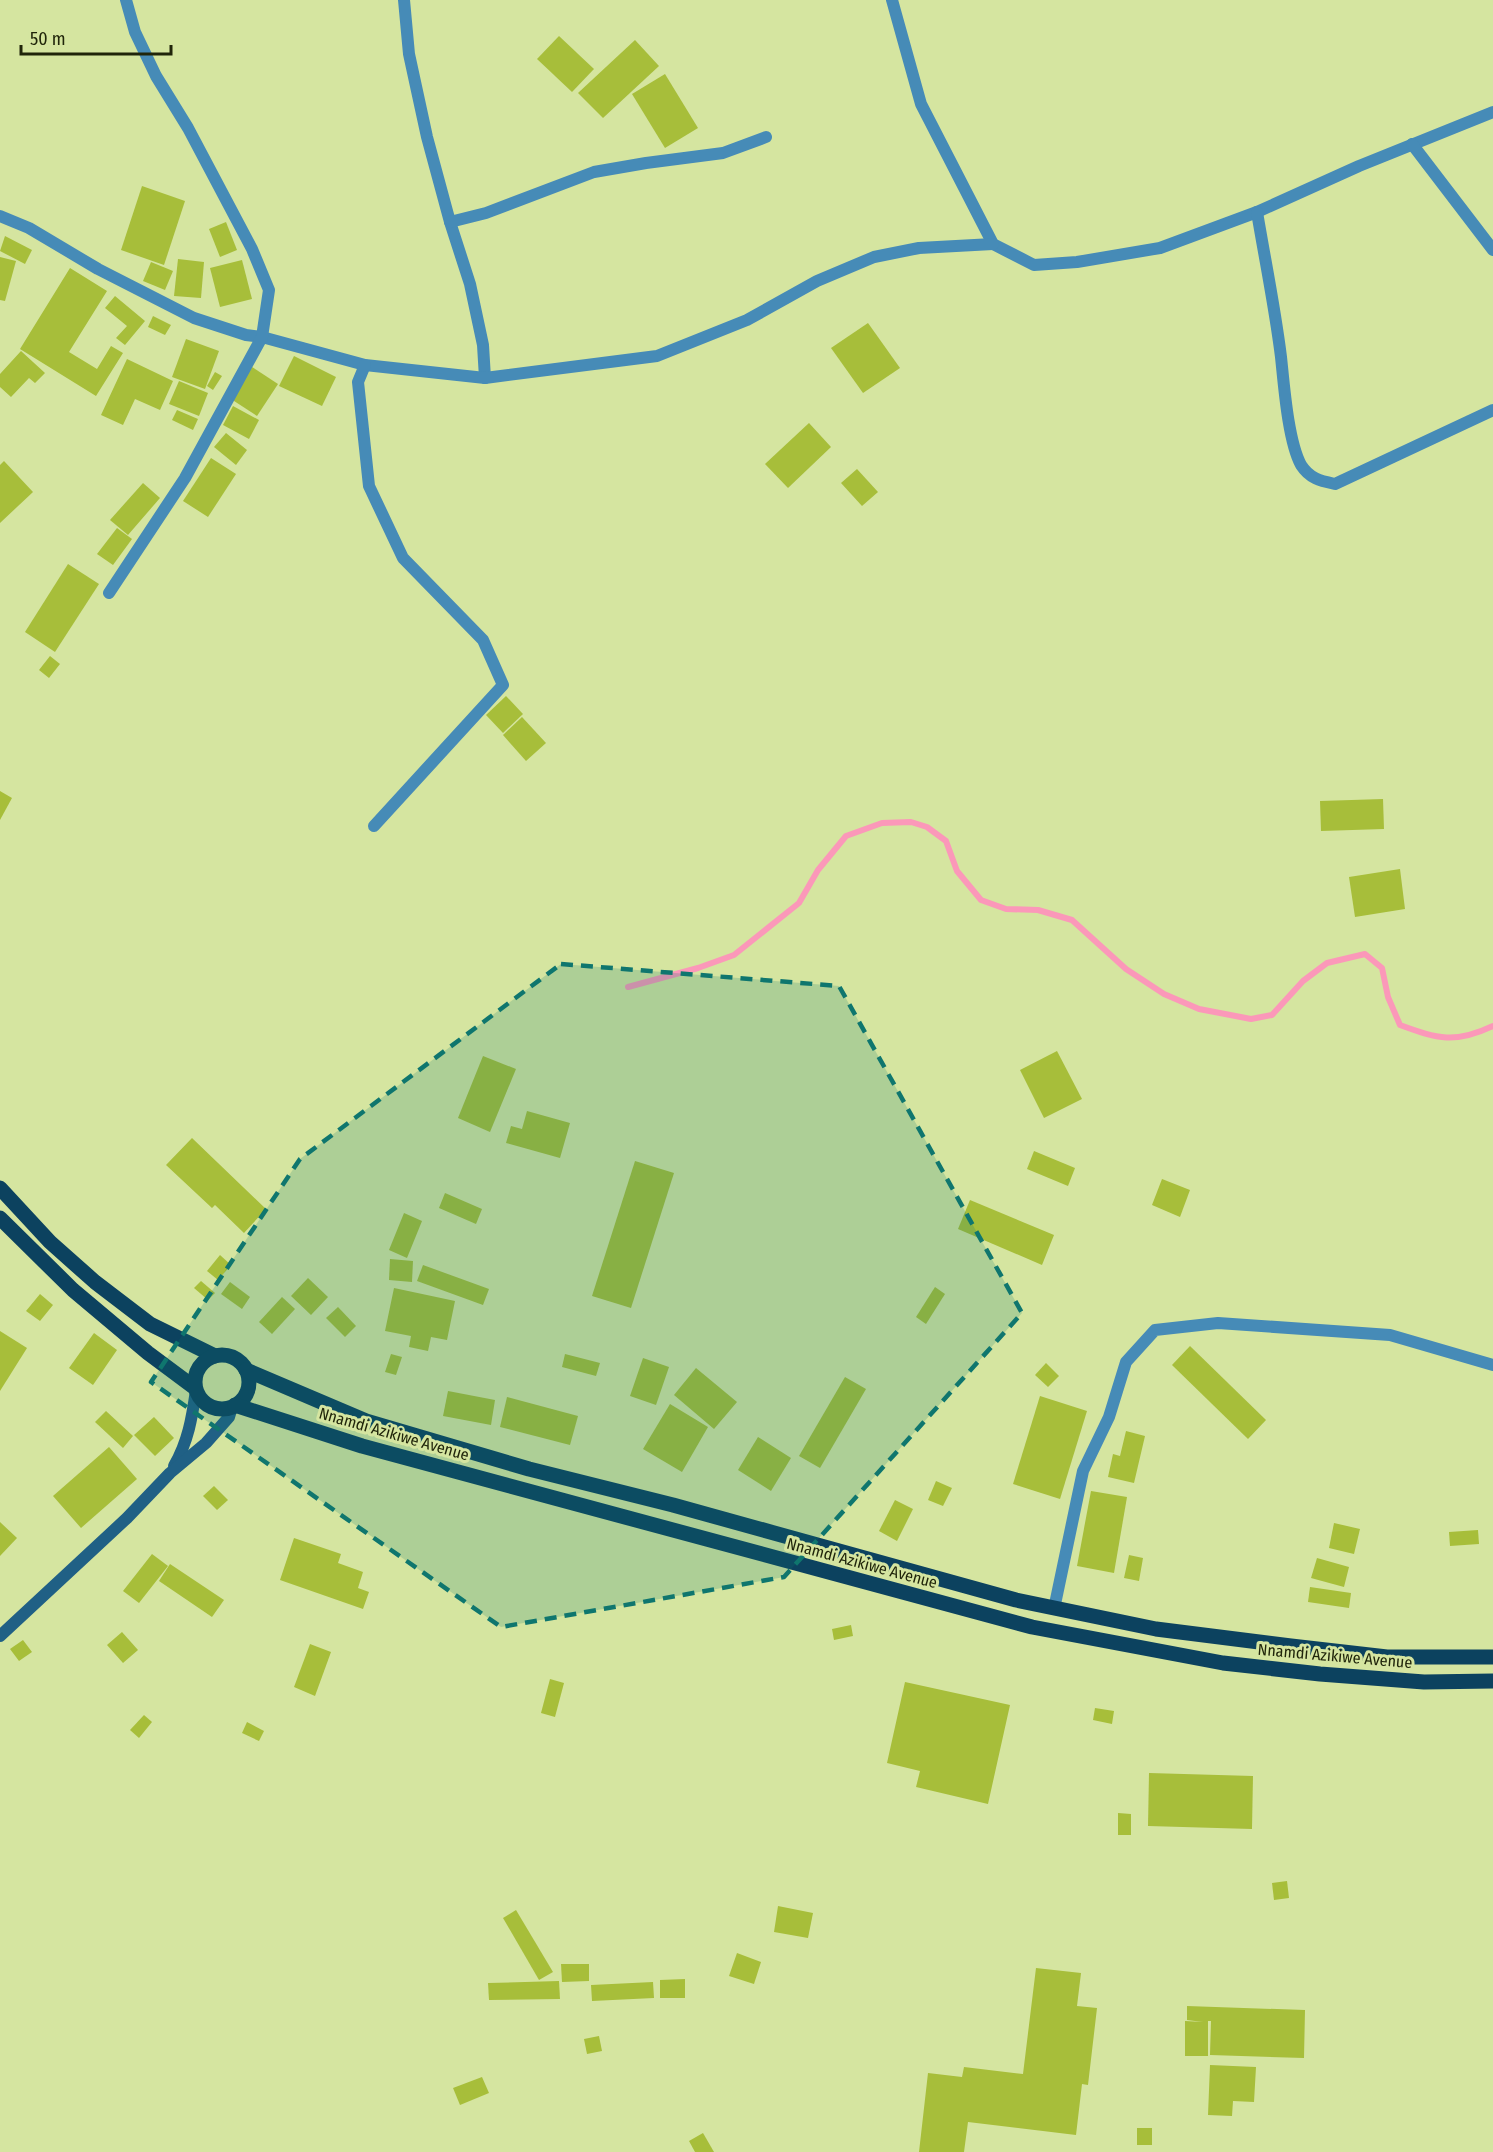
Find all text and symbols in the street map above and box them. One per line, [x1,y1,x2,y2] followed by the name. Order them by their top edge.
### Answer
[21,18,171,56] scale bar
[30,28,66,50] text: 50 m
[317,1403,471,1465] street label: Nnamdi Azikiwe Avenue
[785,1534,939,1592] street label: Nnamdi Azikiwe Avenue
[1257,1640,1413,1672] street label: Nnamdi Azikiwe Avenue

